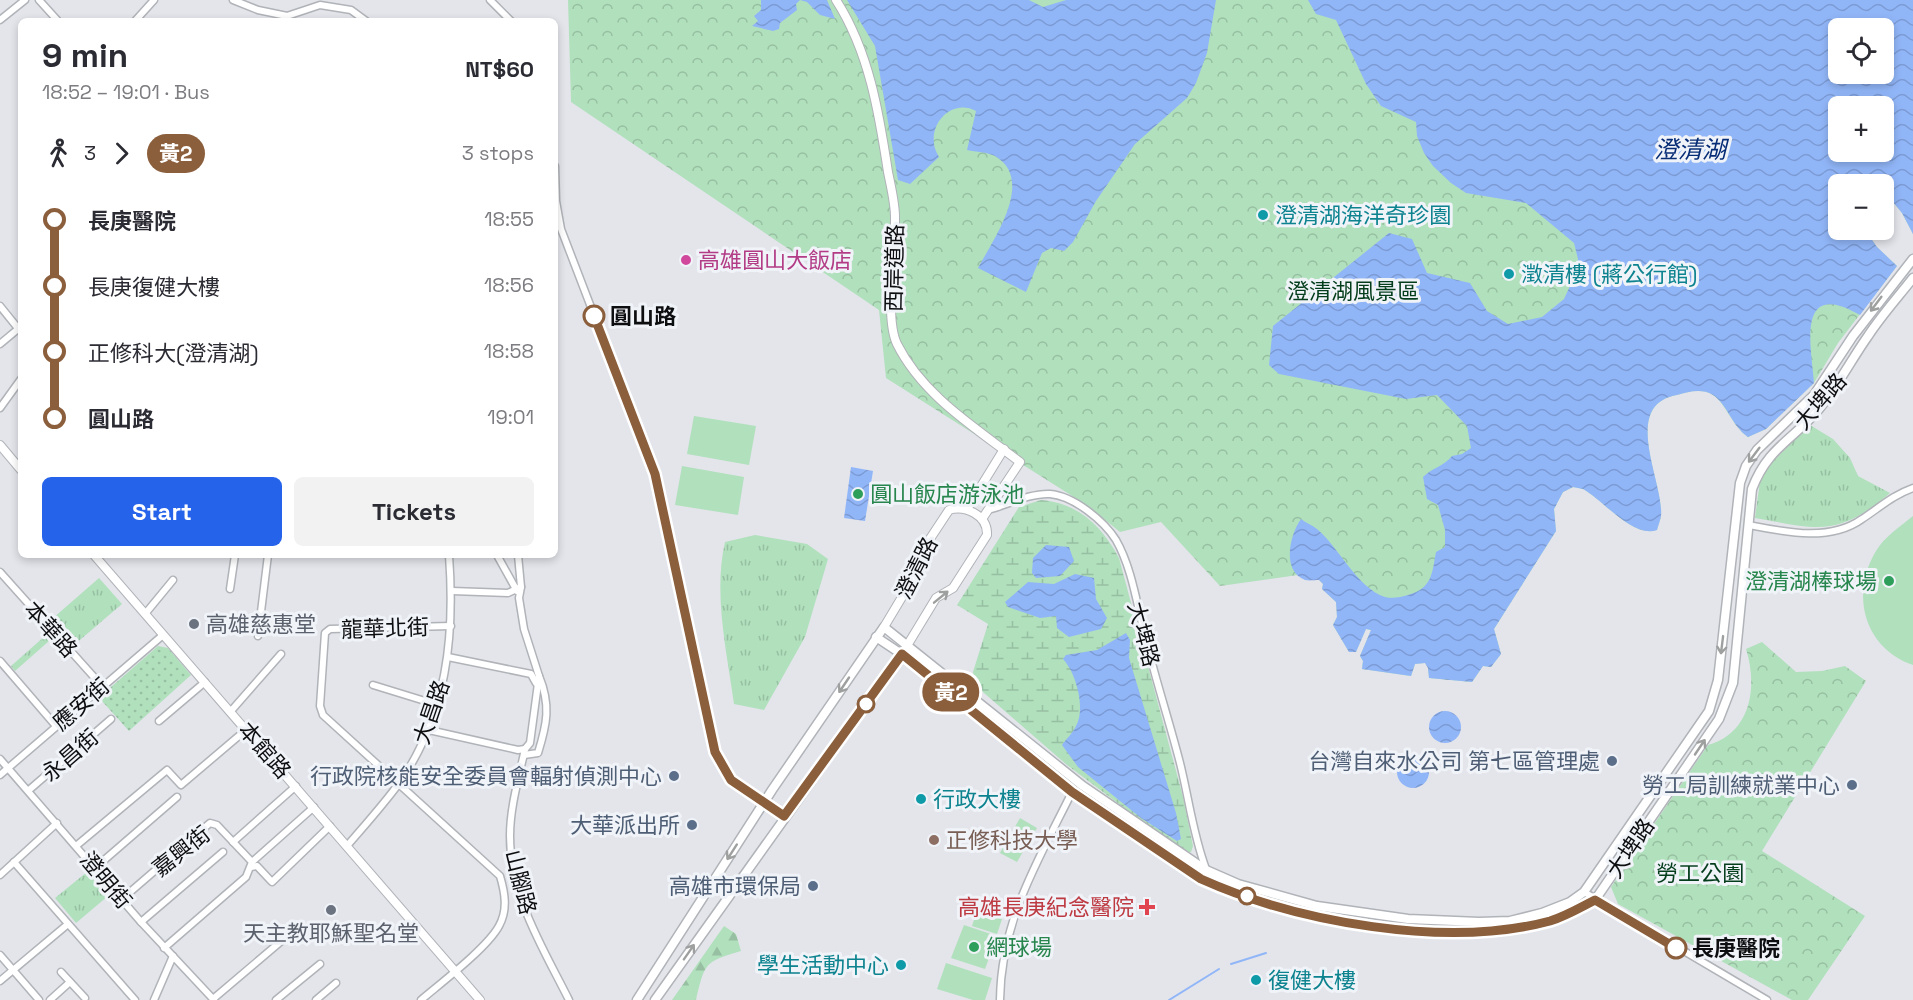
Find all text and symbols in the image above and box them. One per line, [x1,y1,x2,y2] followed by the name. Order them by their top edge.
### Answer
[1828,18,1894,240] map controls
[1828,18,1894,84] button: locate
[42,35,128,77] text: 9 min
[465,55,534,83] text: NT$60
[42,79,210,105] text: 18:52 – 19:01 · Bus
[1828,96,1894,162] button: +
[1654,134,1730,165] water label: 澄清湖
[42,137,75,170] icon: walk
[105,137,138,170] icon: forward
[84,140,96,166] text: 3
[159,140,193,167] text: 黃2
[462,140,534,166] text: 3 stops
[1828,174,1894,240] button: −
[1275,201,1451,229] place label: 澄清湖海洋奇珍園
[484,206,534,232] text: 18:55
[88,207,176,235] text: 長庚醫院
[1256,208,1270,222] marker: 澄清湖海洋奇珍園
[879,224,909,312] street label: 西岸道路
[698,246,852,274] place label: 高雄圓山大飯店
[679,253,693,267] marker: 高雄圓山大飯店
[1521,260,1697,288] place label: 澂清樓 (蔣公行館)
[1502,267,1516,281] marker: 澂清樓 (蔣公行館)
[484,272,534,298] text: 18:56
[88,273,220,301] text: 長庚復健大樓
[1287,277,1419,305] park label: 澄清湖風景區
[1870,296,1883,312] one-way arrow
[610,302,676,330] place label: 圓山路
[583,305,605,327] marker: 圓山路
[484,338,534,364] text: 18:58
[88,339,259,367] text: 正修科大(澄清湖)
[1788,367,1852,435] street label: 大埤路
[487,404,534,430] text: 19:01
[88,405,154,433] text: 圓山路
[1748,447,1761,463] one-way arrow
[42,477,282,546] button: Start
[294,477,534,546] button: Tickets
[870,480,1024,508] place label: 圓山飯店游泳池
[851,487,865,501] marker: 圓山飯店游泳池
[889,532,943,604] street label: 澄清路
[1745,567,1877,595] place label: 澄清湖棒球場
[1882,574,1896,588] marker: 澄清湖棒球場
[933,590,949,603] one-way arrow
[19,595,83,663] street label: 本華路
[1122,598,1166,670] street label: 大埤路
[206,610,316,638] place label: 高雄慈惠堂
[341,612,429,644] street label: 龍華北街
[187,617,201,631] marker: 高雄慈惠堂
[1716,635,1727,655] one-way arrow
[47,672,115,736] street label: 應安街
[924,672,978,712] line badge: 黃2
[407,676,455,748] street label: 大昌路
[837,676,849,693] one-way arrow
[934,679,968,706] text: 黃2
[857,695,875,713] unlabelled marker
[233,716,297,784] street label: 本館路
[36,723,104,787] street label: 永昌街
[1694,740,1706,756] one-way arrow
[1308,747,1600,775] place label: 台灣自來水公司 第七區管理處
[1605,754,1619,768] marker: 台灣自來水公司 第七區管理處
[310,762,662,790] place label: 行政院核能安全委員會輻射偵測中心
[667,769,681,783] marker: 行政院核能安全委員會輻射偵測中心
[1642,771,1840,799] place label: 勞工局訓練就業中心
[1845,778,1859,792] marker: 勞工局訓練就業中心
[933,785,1021,813] place label: 行政大樓
[914,792,928,806] marker: 行政大樓
[570,811,680,839] place label: 大華派出所
[1600,813,1660,883] street label: 大埤路
[685,818,699,832] marker: 大華派出所
[146,820,216,882] street label: 嘉興街
[946,826,1078,854] place label: 正修科技大學
[927,833,941,847] marker: 正修科技大學
[726,844,738,860] one-way arrow
[74,846,138,914] street label: 澄明街
[499,847,543,917] street label: 山腳路
[1656,859,1744,887] park label: 勞工公園
[669,872,801,900] place label: 高雄市環保局
[806,879,820,893] marker: 高雄市環保局
[1238,887,1256,905] unlabelled marker
[958,893,1134,921] place label: 高雄長庚紀念醫院
[1138,898,1156,916] marker: 高雄長庚紀念醫院
[324,903,338,917] marker: 天主教耶穌聖名堂
[243,919,419,947] place label: 天主教耶穌聖名堂
[986,933,1052,961] place label: 網球場
[1692,934,1780,962] place label: 長庚醫院
[1665,937,1687,959] marker: 長庚醫院
[967,940,981,954] marker: 網球場
[683,944,695,961] one-way arrow
[757,951,889,979] place label: 學生活動中心
[894,958,908,972] marker: 學生活動中心
[1268,966,1356,994] place label: 復健大樓
[1249,973,1263,987] marker: 復健大樓

